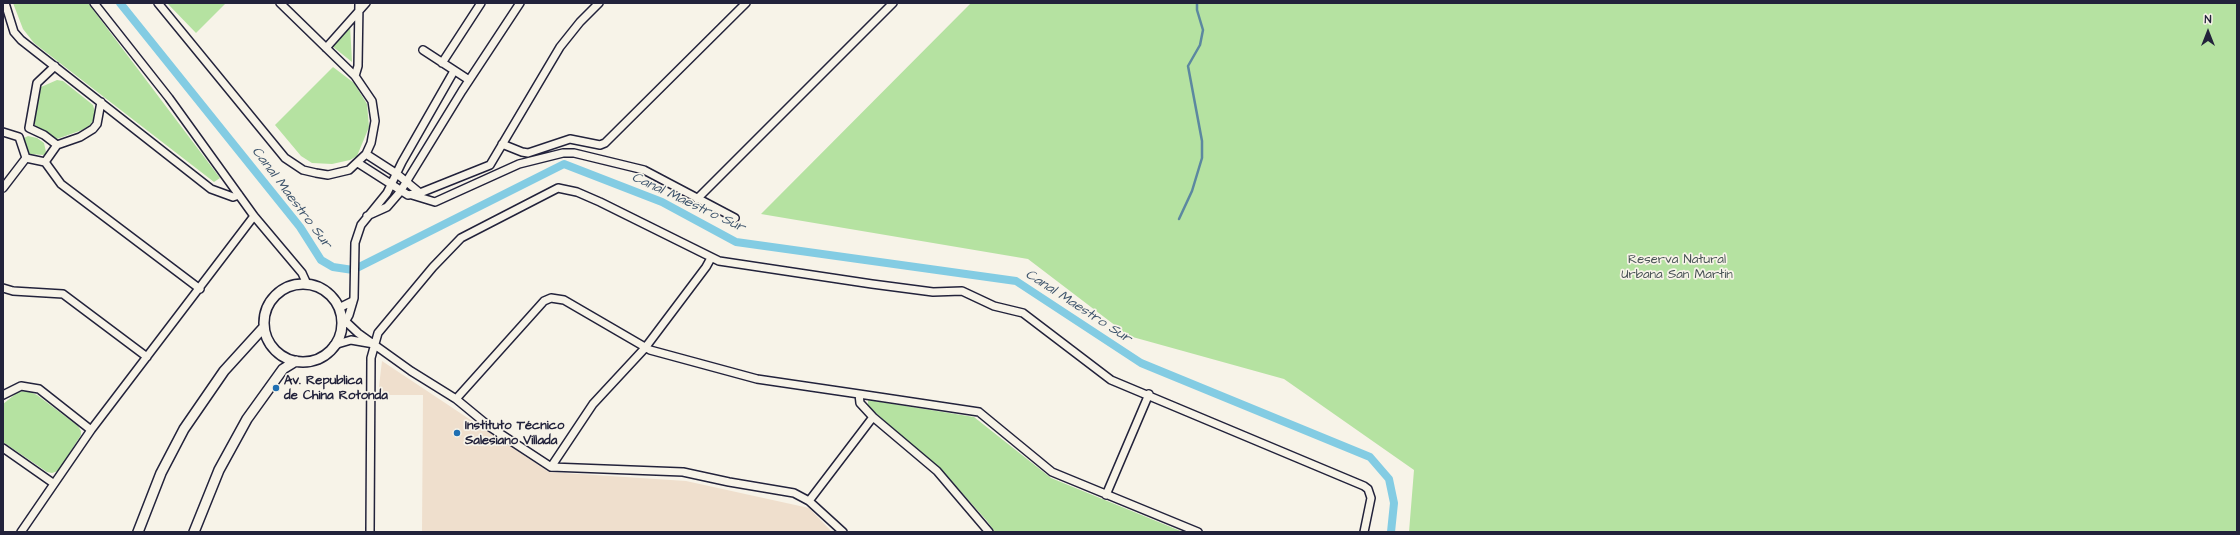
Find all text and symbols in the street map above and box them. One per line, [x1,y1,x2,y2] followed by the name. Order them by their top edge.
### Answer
[2188,12,2228,52] north arrow
[2205,12,2211,27] text: N
[247,144,335,252] water label: Canal Maestro Sur
[629,169,747,237] water label: Canal Maestro Sur
[1621,252,1733,283] park label: Reserva Natural Urbana San Martín
[1022,266,1134,348] water label: Canal Maestro Sur
[284,373,388,404] place label: Av. Republica de China Rotonda
[271,383,281,393] marker: Av. Republica de China Rotonda
[465,418,564,449] place label: Instituto Técnico Salesiano Villada
[452,428,462,438] marker: Instituto Técnico Salesiano Villada

